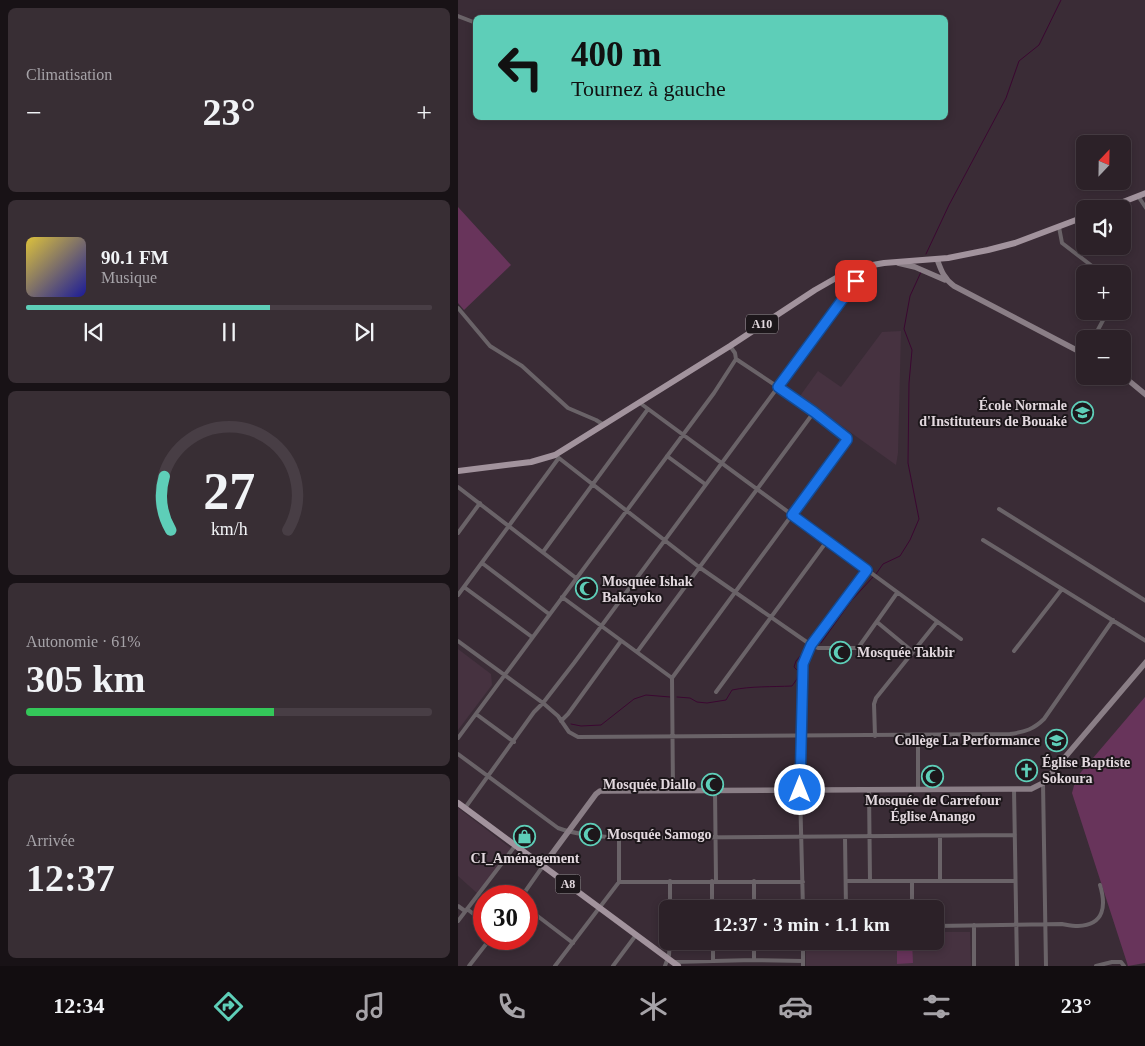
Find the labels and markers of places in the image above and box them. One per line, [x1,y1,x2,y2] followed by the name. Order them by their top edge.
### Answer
[835,260,877,302] pin
[919,397,1067,429] place label: École Normale d'Instituteurs de Bouaké
[1071,401,1095,425] school or university icon: École Normale d'Instituteurs de Bouaké
[602,574,693,605] place label: Mosquée Ishak Bakayoko
[574,577,598,601] mosque icon: Mosquée Ishak Bakayoko
[829,640,853,664] mosque icon: Mosquée Takbir
[857,645,955,660] place label: Mosquée Takbir
[1044,728,1068,752] school or university icon: Collège La Performance
[895,733,1040,748] place label: Collège La Performance
[1042,754,1130,786] place label: Église Baptiste Sokoura
[1014,758,1038,782] church icon: Église Baptiste Sokoura
[921,765,945,789] mosque icon: Mosquée de Carrefour Église Anango
[700,772,724,796] mosque icon: Mosquée Diallo
[603,777,696,792] place label: Mosquée Diallo
[865,793,1001,824] place label: Mosquée de Carrefour Église Anango
[579,822,603,846] mosque icon: Mosquée Samogo
[513,824,537,848] shop icon: CI_Aménagement
[607,827,712,842] place label: Mosquée Samogo
[471,851,580,866] place label: CI_Aménagement

